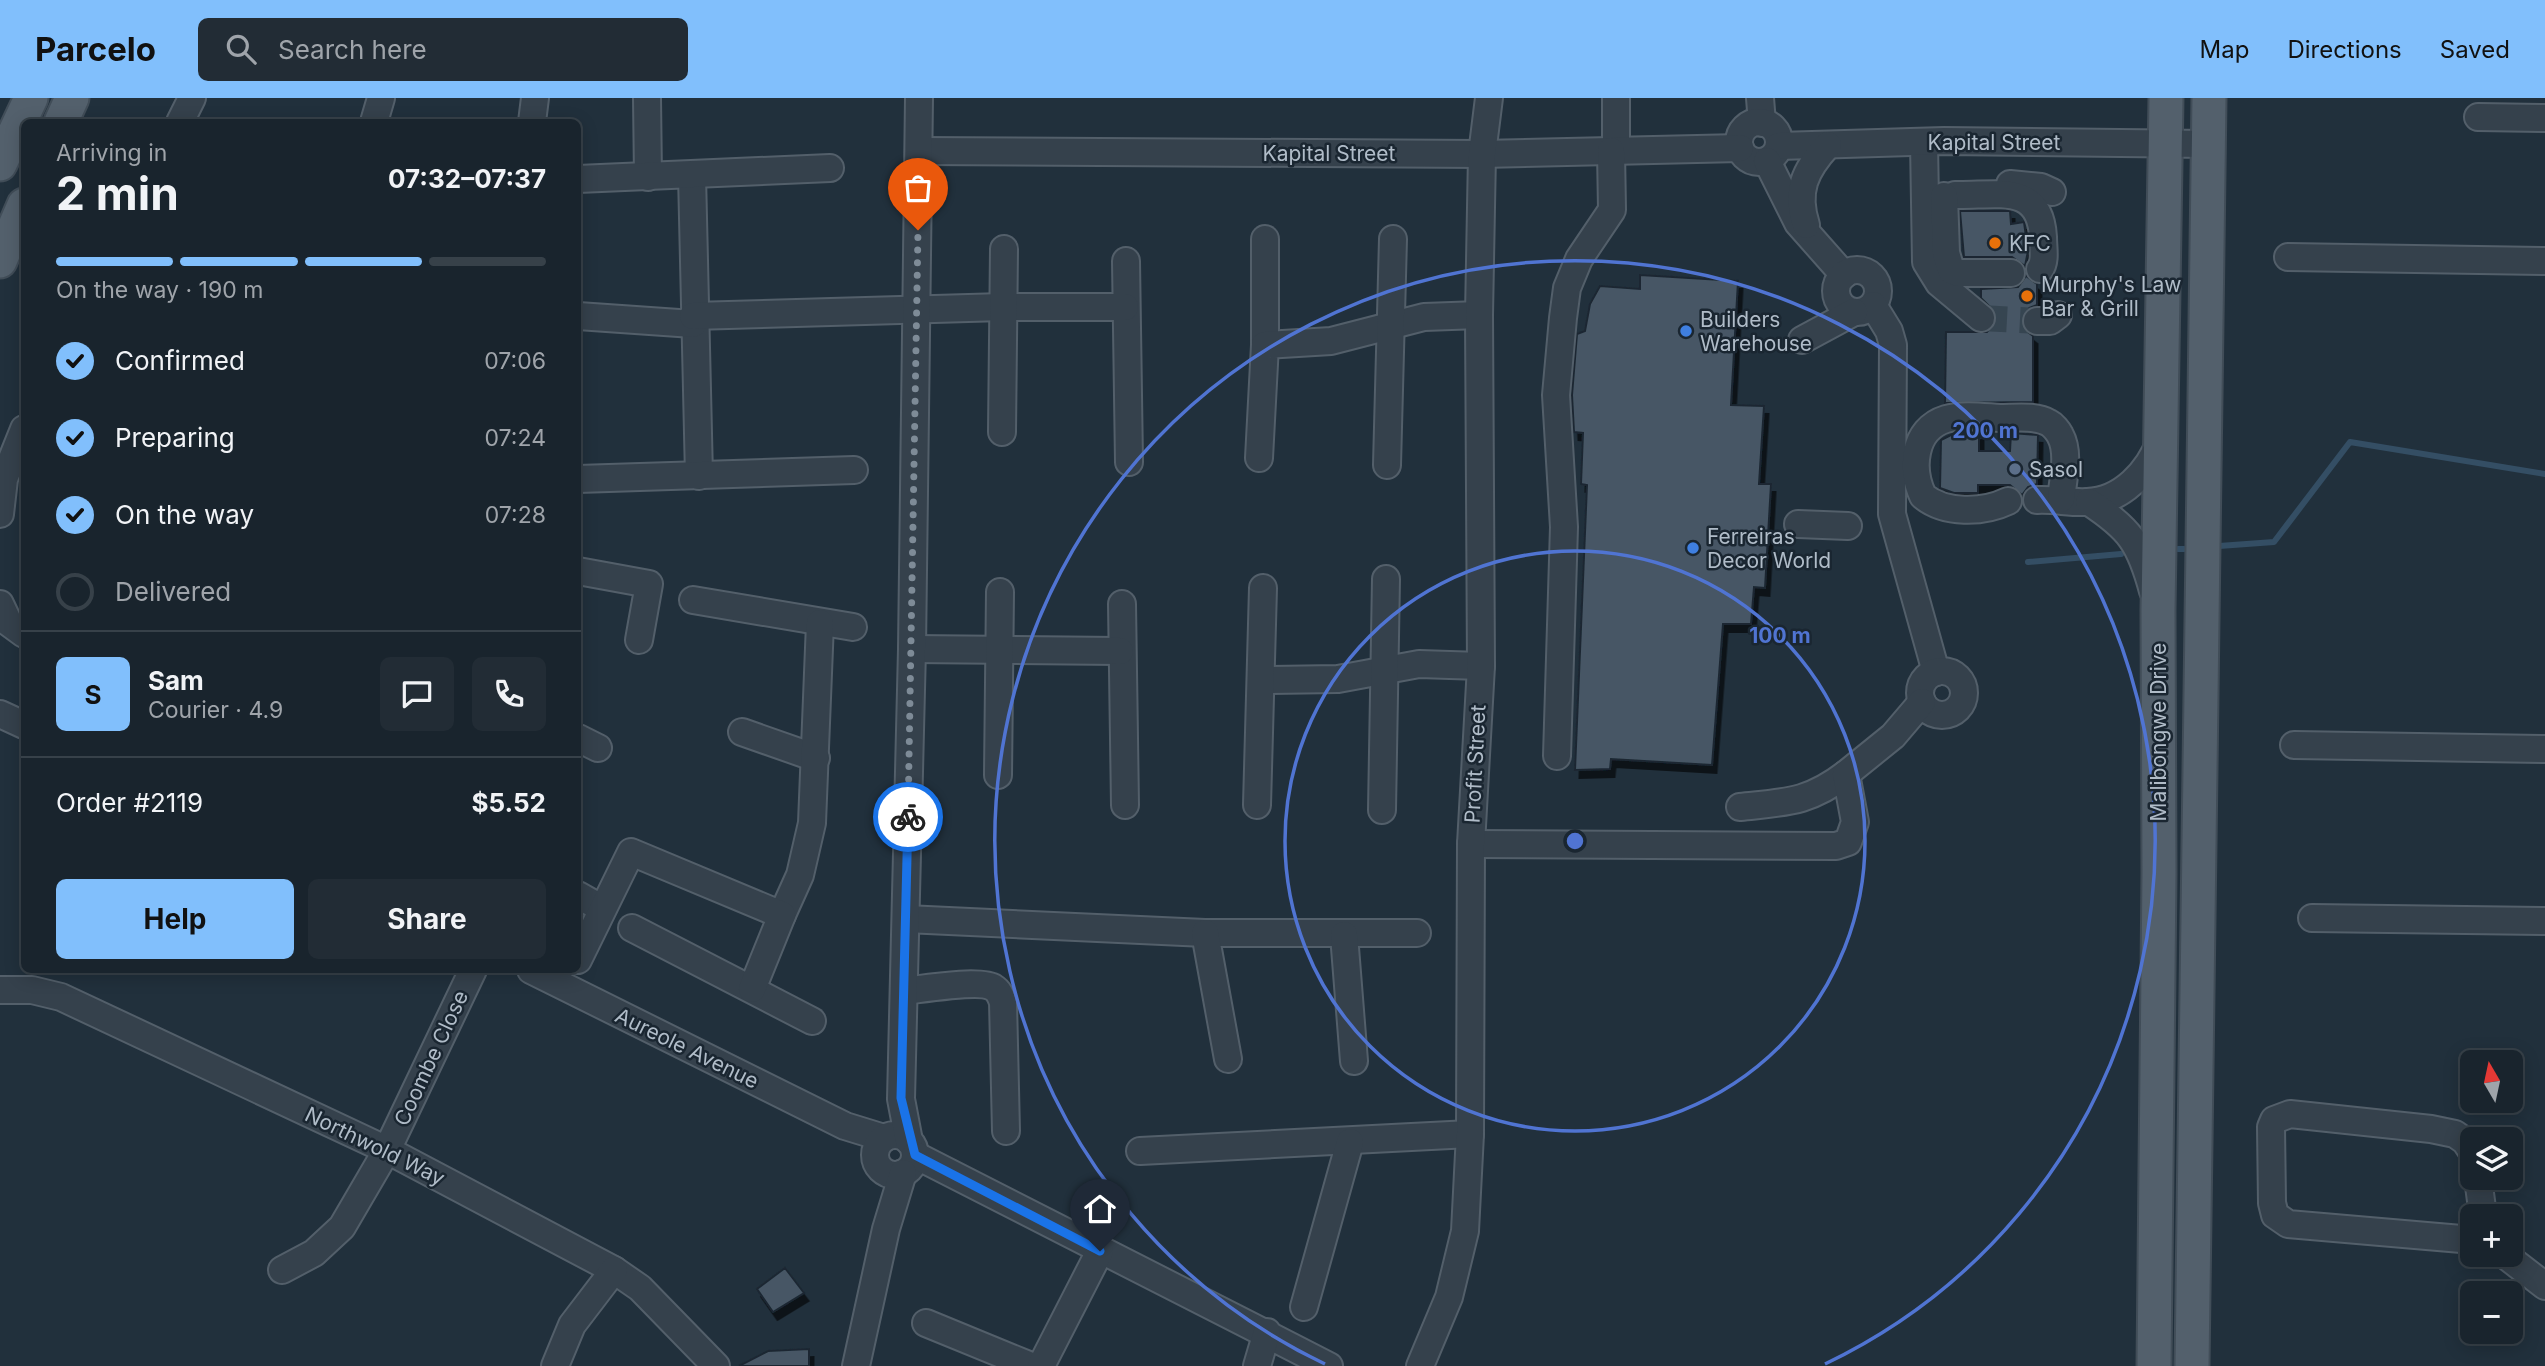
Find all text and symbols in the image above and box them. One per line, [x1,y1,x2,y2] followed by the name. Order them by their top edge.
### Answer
[198,18,688,81] search box
[35,29,156,69] text: Parcelo
[222,30,260,68] icon: search
[278,34,427,65] text: Search here
[2200,35,2249,64] text: Map
[2287,35,2402,64] text: Directions
[2440,35,2510,64] text: Saved
[1928,130,2061,155] street label: Kapital Street
[56,139,167,167] text: Arriving in
[1263,141,1396,166] street label: Kapital Street
[888,158,948,230] pin
[388,163,546,194] text: 07:32–07:37
[56,165,179,221] text: 2 min
[899,169,937,207] icon: bag
[2009,231,2051,256] place label: KFC
[1987,235,2003,251] marker: KFC
[2041,272,2182,321] place label: Murphy's Law Bar & Grill
[56,276,263,304] text: On the way · 190 m
[2019,288,2035,304] marker: Murphy's Law Bar & Grill
[1700,307,1812,356] place label: Builders Warehouse
[1678,323,1694,339] marker: Builders Warehouse
[56,342,94,380] icon: check
[115,345,245,376] text: Confirmed
[484,347,546,375] text: 07:06
[1952,418,2018,443] text: 200 m
[56,419,94,457] icon: check
[115,422,235,453] text: Preparing
[485,424,546,452] text: 07:24
[2029,457,2083,482] place label: Sasol
[2007,461,2023,477] marker: Sasol
[56,496,94,534] icon: check
[115,499,254,530] text: On the way
[485,501,546,529] text: 07:28
[1707,524,1831,573] place label: Ferreiras Decor World
[1685,540,1701,556] marker: Ferreiras Decor World
[115,576,231,607] text: Delivered
[1749,623,1811,648] text: 100 m
[2146,643,2171,821] street label: Malibongwe Drive
[380,657,454,731] button: chat
[472,657,546,731] button: phone
[148,665,204,696] text: Sam
[84,679,102,710] text: S
[148,696,283,724] text: Courier · 4.9
[1459,704,1491,824] street label: Profit Street
[873,782,943,852] courier
[56,787,203,818] text: Order #2119
[471,787,546,818] text: $5.52
[889,798,927,836] icon: bike
[1563,829,1587,853] centre of rings
[56,879,294,959] button: Help
[308,879,546,959] button: Share
[389,986,473,1130] street label: Coombe Close
[611,1003,763,1093] street label: Aureole Avenue
[2460,1050,2524,1113] north arrow
[2460,1050,2523,1344] map controls
[301,1101,449,1191] street label: Northwold Way
[2460,1127,2523,1190] button: layers
[1070,1179,1130,1251] pin
[1081,1190,1119,1228] icon: home
[2460,1204,2523,1267] button: +
[2460,1281,2523,1344] button: −

